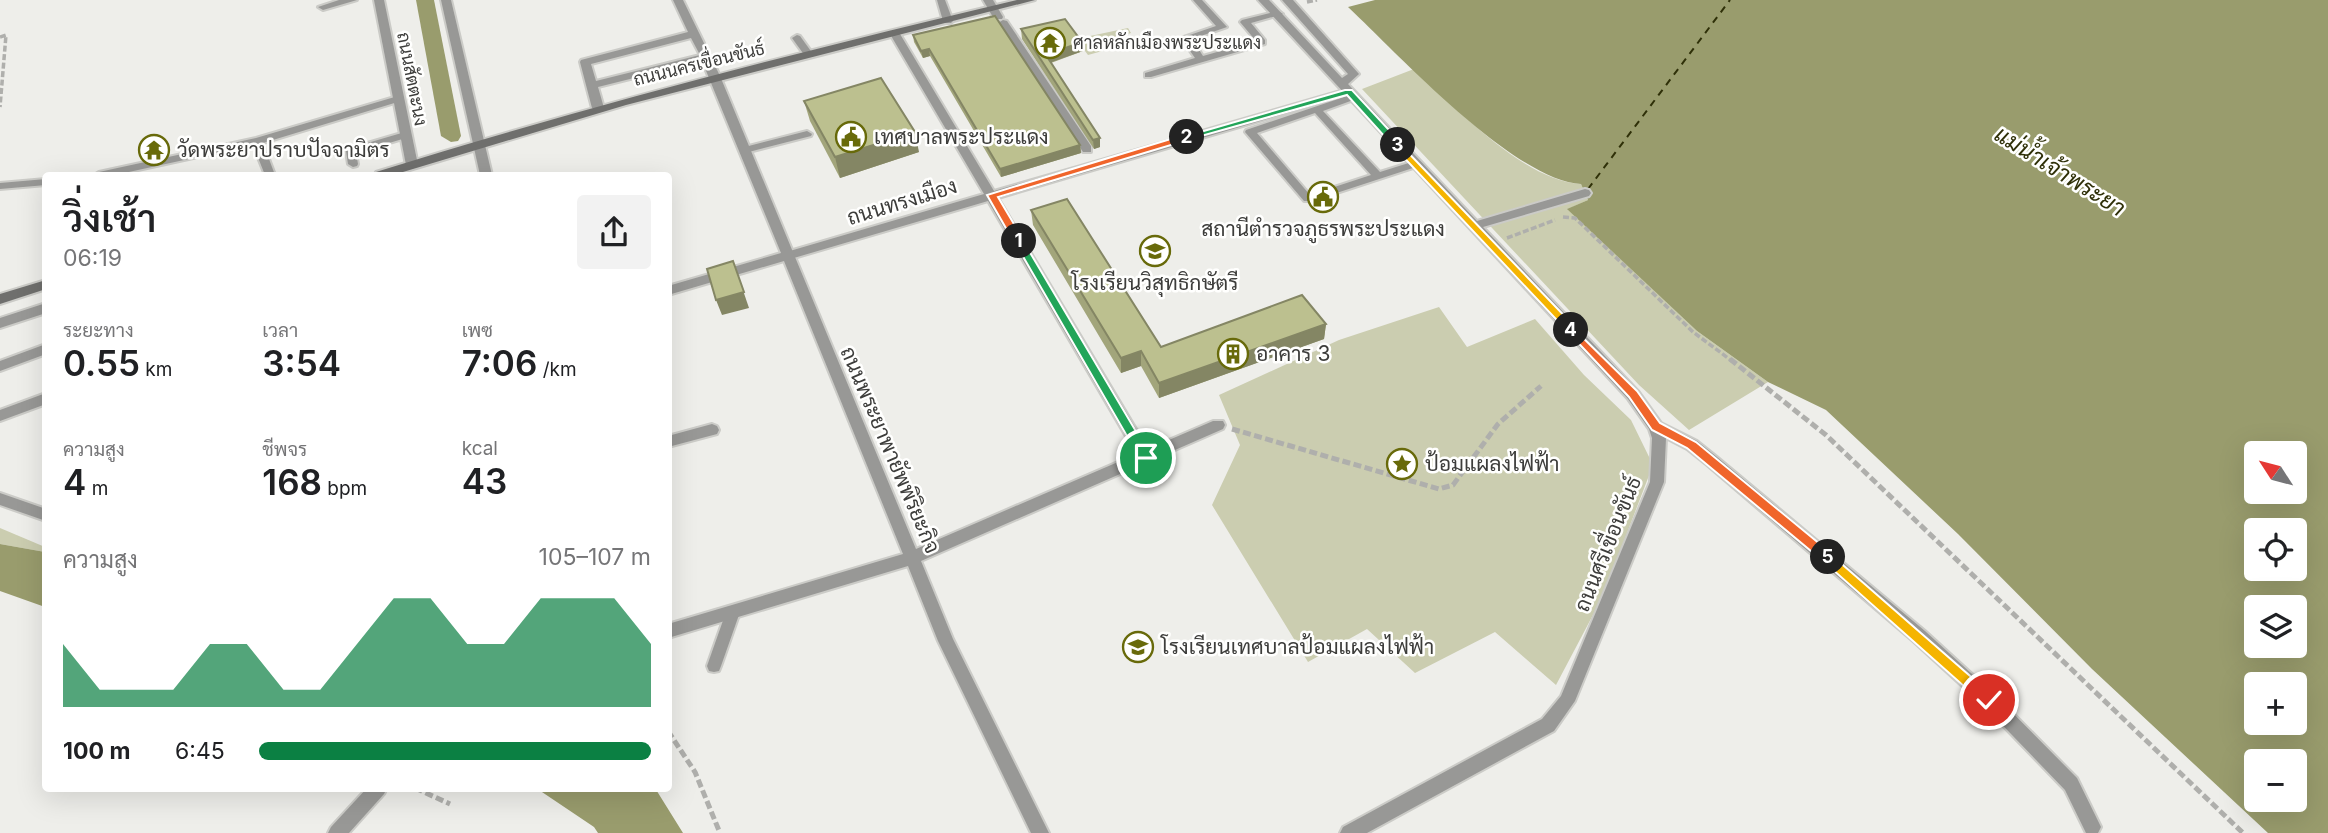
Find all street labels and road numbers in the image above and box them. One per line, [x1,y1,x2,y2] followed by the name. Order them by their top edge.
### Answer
[393,30,432,128] street label: ถนนสัตตะนง
[630,32,767,90] street label: ถนนนครเขื่อนขันธ์
[844,172,960,230] street label: ถนนทรงเมือง
[836,343,945,557] street label: ถนนพระยาพายัพพิริยะกิจ
[1563,470,1646,615] street label: ถนนศรีเขื่อนขันธ์

